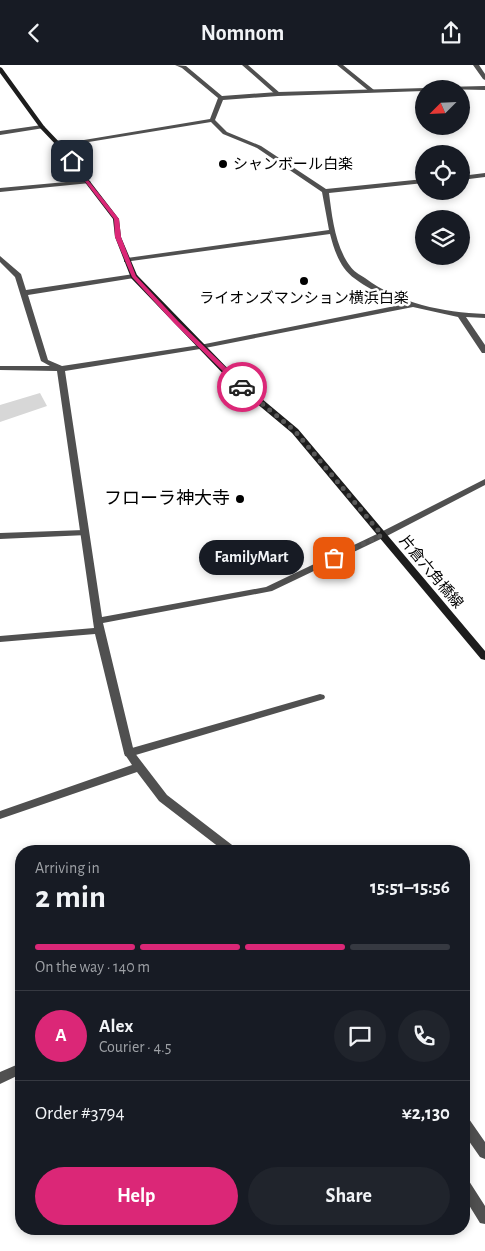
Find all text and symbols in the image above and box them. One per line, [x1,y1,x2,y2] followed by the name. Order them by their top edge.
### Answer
[20,19,48,47] icon: back
[437,19,465,47] icon: share
[201,22,284,44] text: Nomnom
[415,80,470,135] north arrow
[415,80,470,265] map controls
[51,140,93,182] pin
[415,145,470,200] button: locate
[58,147,86,175] icon: home
[233,156,353,172] place label: シャンボール白楽
[217,158,229,170] marker: シャンボール白楽
[415,210,470,265] button: layers
[298,275,310,287] marker: ライオンズマンション横浜白楽
[199,290,409,306] place label: ライオンズマンション横浜白楽
[217,362,267,412] courier
[228,373,256,401] icon: car
[104,489,230,508] place label: フローラ神大寺
[234,493,246,505] marker: フローラ神大寺
[396,532,466,611] street label: 片倉六角橋線
[313,537,355,579] pin
[199,541,304,575] callout: FamilyMart
[320,544,348,572] icon: bag
[214,549,289,565] text: FamilyMart
[35,860,100,876] text: Arriving in
[370,878,450,897] text: 15:51–15:56
[35,881,106,913] text: 2 min
[35,959,150,975] text: On the way · 140 m
[334,1010,386,1062] button: chat
[398,1010,450,1062] button: phone
[99,1017,133,1036] text: Alex
[55,1026,67,1045] text: A
[99,1039,171,1055] text: Courier · 4.5
[35,1104,125,1123] text: Order #3794
[402,1104,450,1123] text: ¥2,130
[35,1167,238,1225] button: Help
[248,1167,450,1225] button: Share

